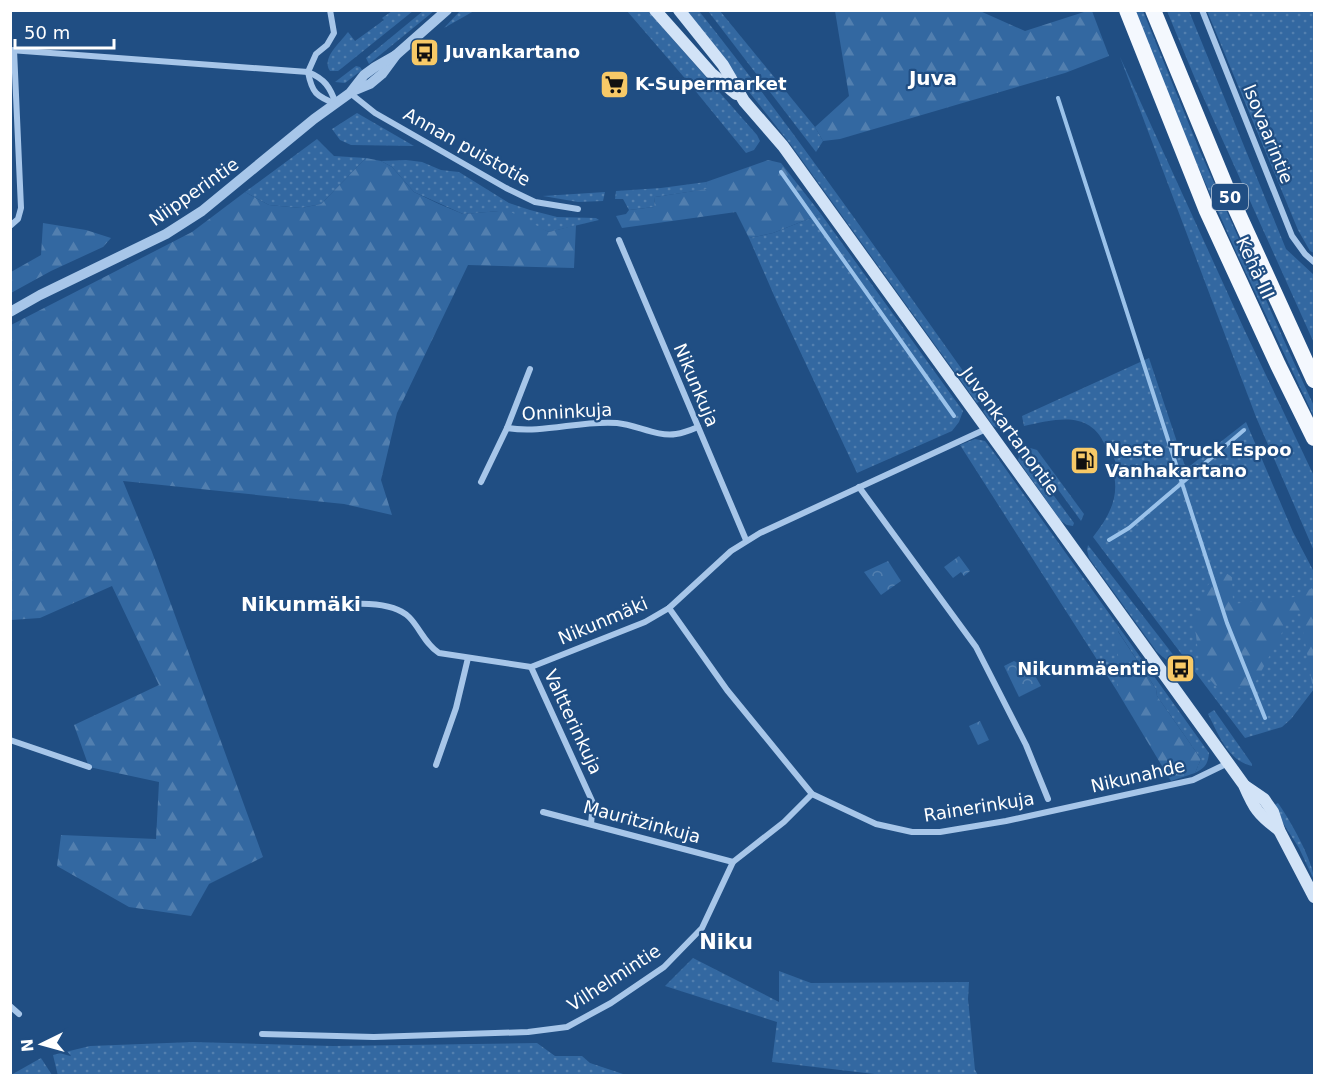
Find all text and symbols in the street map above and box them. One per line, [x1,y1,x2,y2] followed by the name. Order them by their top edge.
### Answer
[15,12,114,50] scale bar
[24,22,70,43] text: 50 m
[408,36,440,68] bus stop icon: Juvankartano
[443,41,580,62] place label: Juvankartano
[907,66,957,90] district label: Juva
[598,68,630,100] supermarket icon: K-Supermarket
[635,73,787,94] place label: K-Supermarket
[1239,81,1298,187] street label: Isovaarintie
[400,103,534,190] street label: Annan puistotie
[145,153,242,230] street label: Niipperintie
[1212,184,1248,210] road number: 50
[1232,233,1279,302] street label: Kehä III
[670,340,723,430] street label: Nikunkuja
[956,362,1064,499] street label: Juvankartanontie
[521,399,613,424] street label: Onninkuja
[1105,439,1292,481] place label: Neste Truck Espoo Vanhakartano
[1068,444,1100,476] fuel station icon: Neste Truck Espoo Vanhakartano
[241,592,361,616] district label: Nikunmäki
[555,592,651,649] street label: Nikunmäki
[1164,653,1196,685] bus stop icon: Nikunmäentie
[1017,658,1159,679] place label: Nikunmäentie
[540,666,607,778] street label: Valtterinkuja
[1089,754,1187,797] street label: Nikunahde
[922,787,1036,826] street label: Rainerinkuja
[581,796,703,847] street label: Mauritzinkuja
[699,930,753,954] district label: Niku
[563,940,664,1015] street label: Vilhelmintie
[12,1014,72,1074] north arrow
[18,1038,38,1053] text: N

